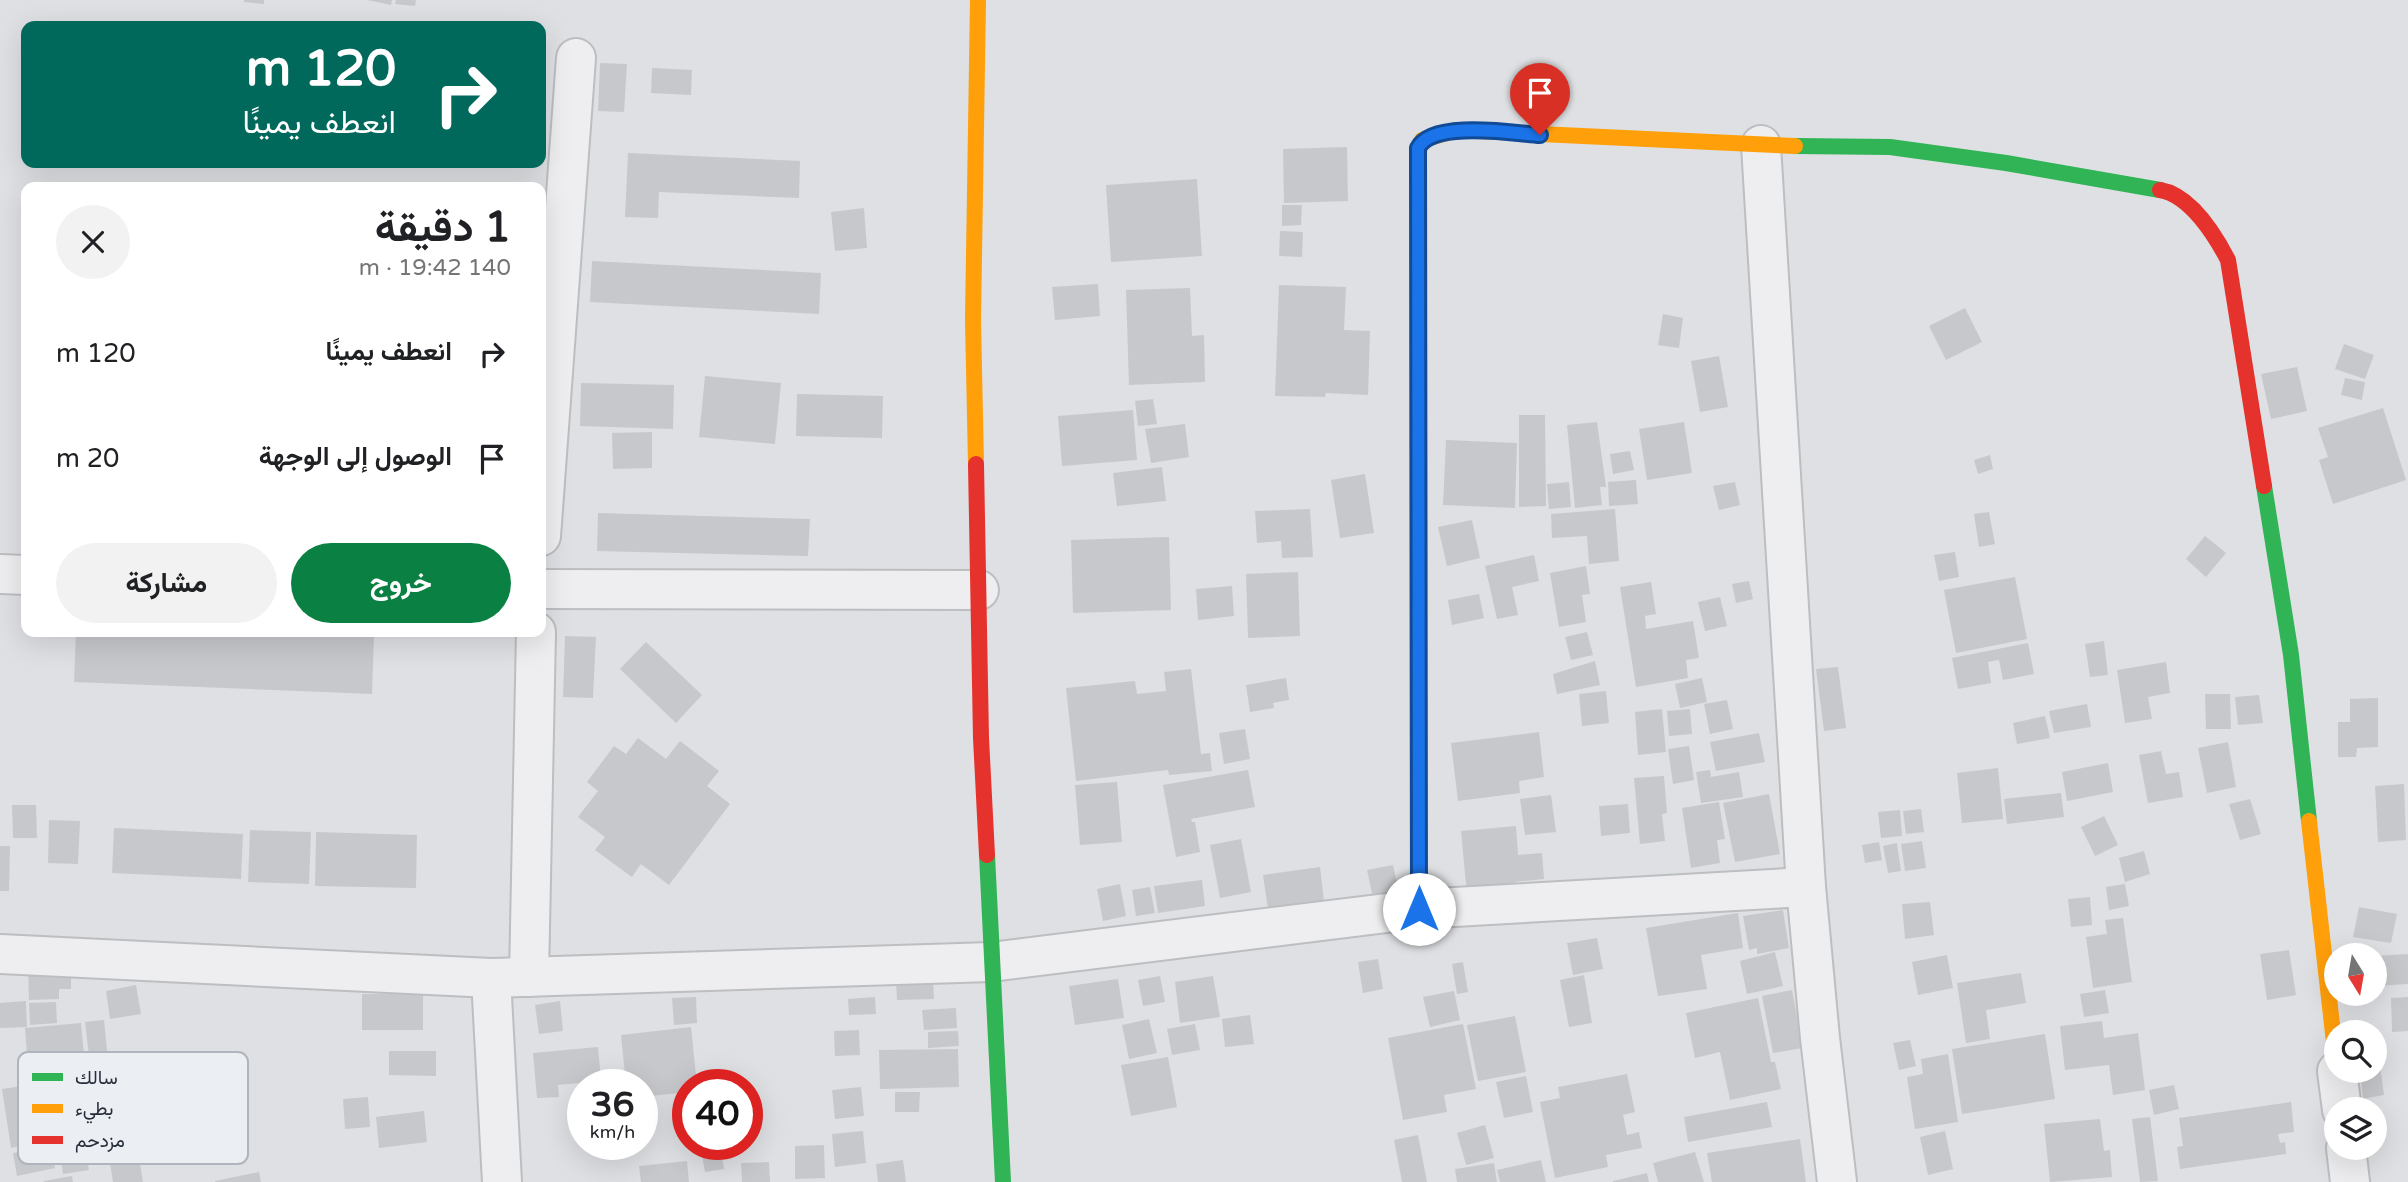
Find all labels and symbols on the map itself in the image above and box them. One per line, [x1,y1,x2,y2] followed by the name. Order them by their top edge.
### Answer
[1510,63,1570,135] pin
[1382,872,1456,946] position arrow
[2324,943,2387,1006] north arrow
[18,1052,248,1164] legend
[75,1067,118,1089] text: سالك
[672,1069,763,1160] speed limit sign: 40
[75,1098,113,1124] text: بطيء
[75,1130,125,1153] text: مزدحم

